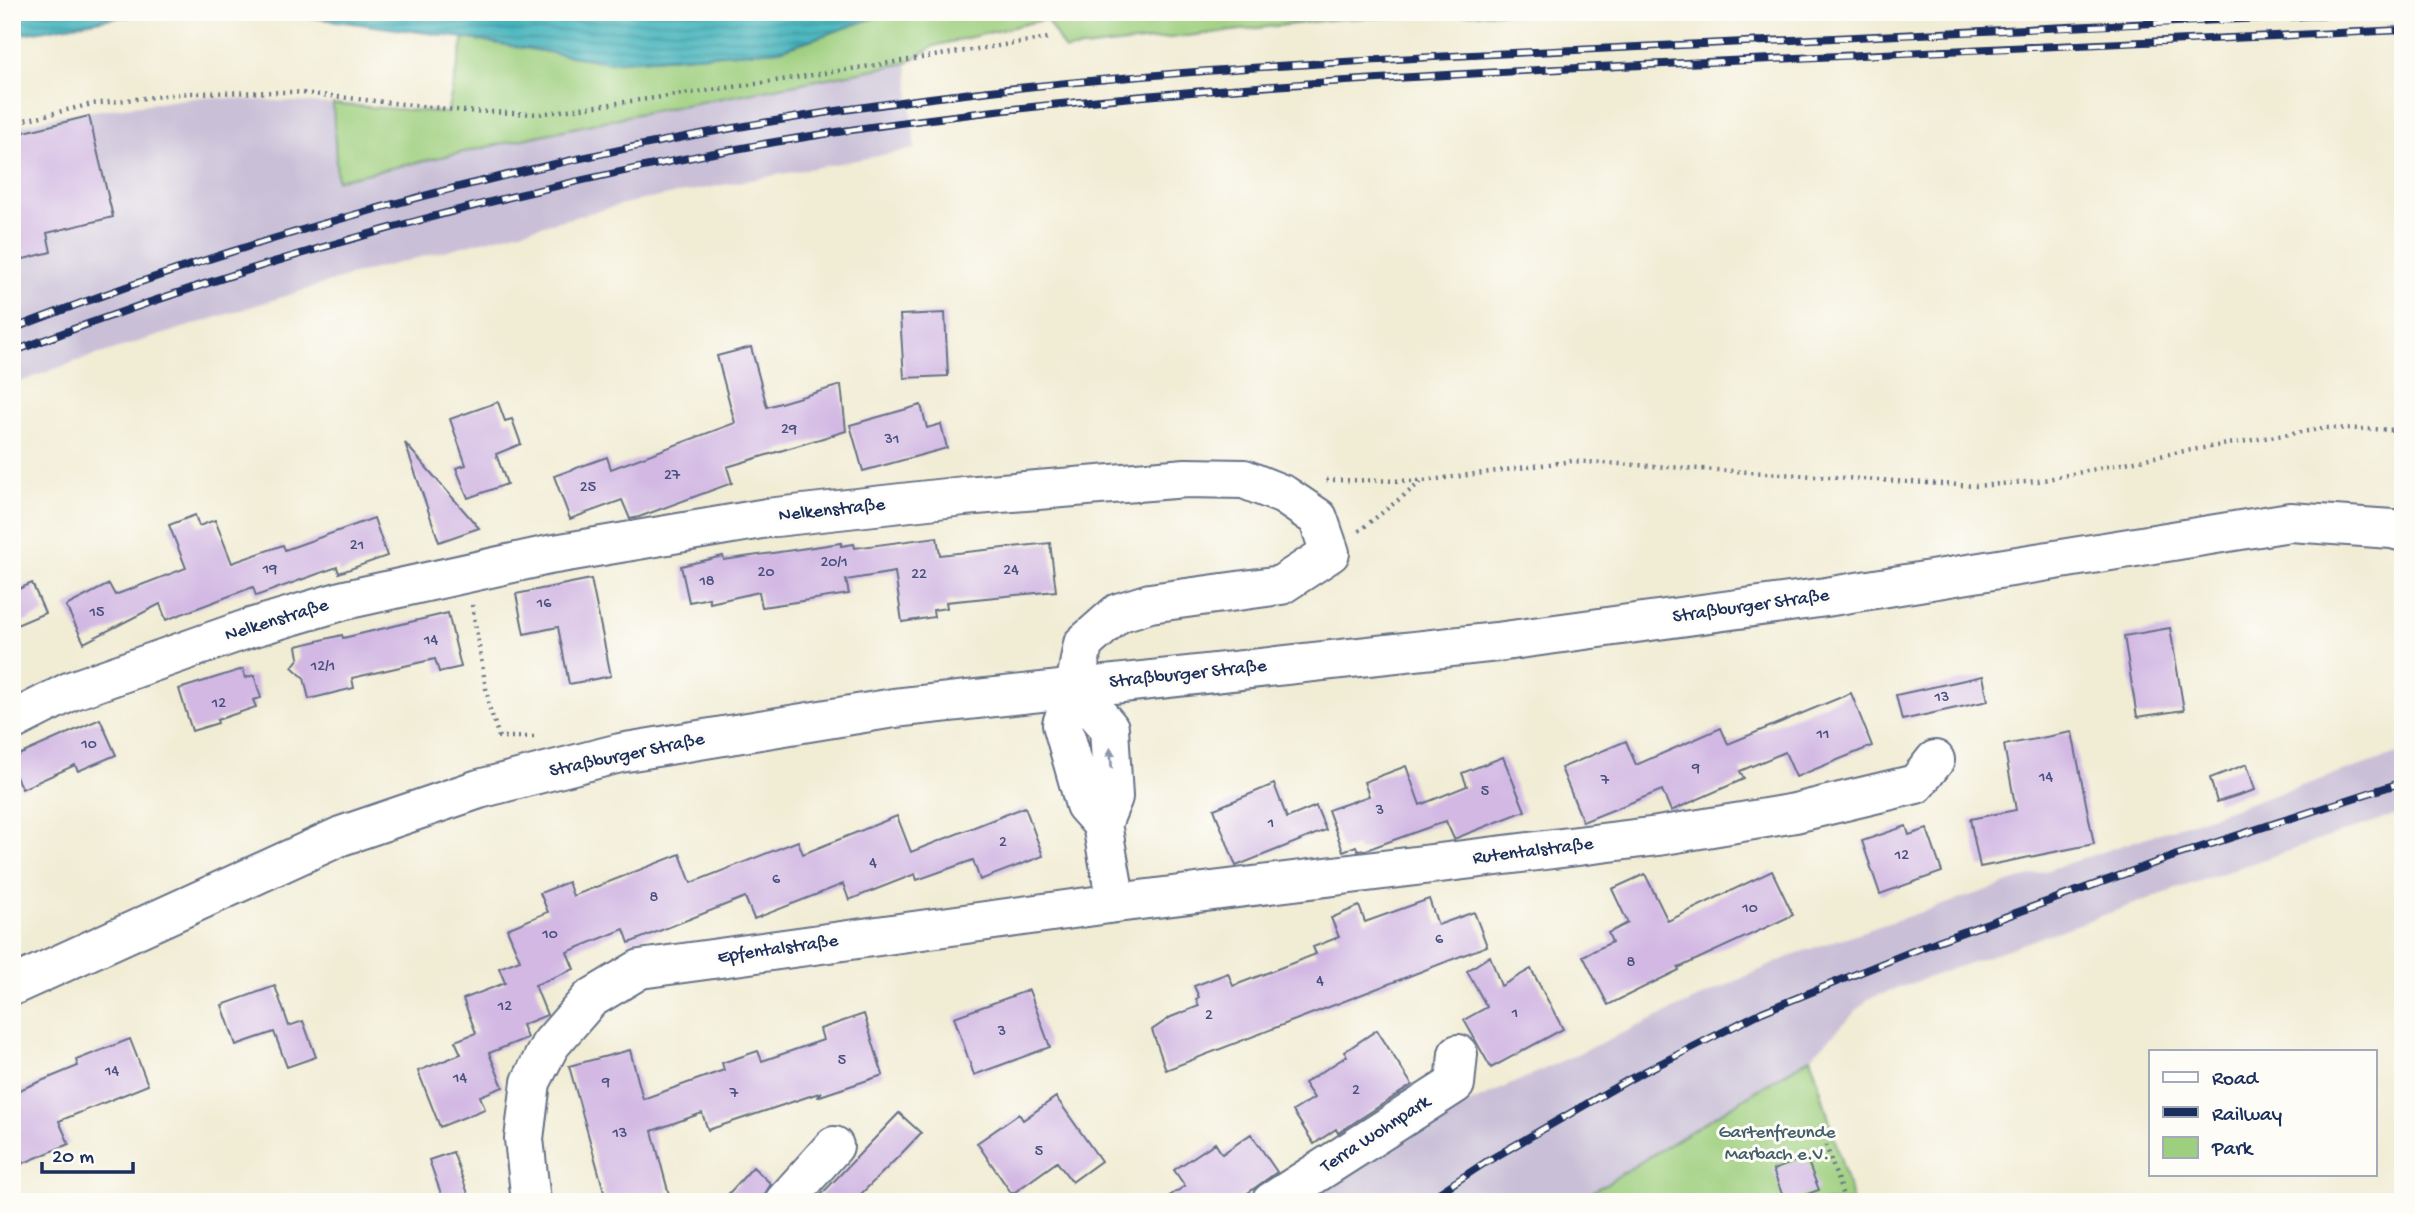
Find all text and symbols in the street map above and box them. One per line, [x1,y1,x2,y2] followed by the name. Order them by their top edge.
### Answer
[781,421,797,440] house number: 29
[884,431,899,450] house number: 31
[664,467,681,486] house number: 27
[580,479,596,498] house number: 25
[778,494,887,528] street label: Nelkenstraße
[350,537,364,556] house number: 21
[820,554,848,573] house number: 20/1
[262,561,277,580] house number: 19
[1003,562,1019,581] house number: 24
[758,564,774,583] house number: 20
[911,566,927,585] house number: 22
[698,573,715,592] house number: 18
[1671,585,1831,629] street label: Straßburger Straße
[222,594,332,648] street label: Nelkenstraße
[536,595,552,614] house number: 16
[89,604,104,623] house number: 15
[423,632,438,651] house number: 14
[1108,655,1268,695] street label: Straßburger Straße
[310,658,335,677] house number: 12/1
[1934,689,1949,708] house number: 13
[211,695,226,714] house number: 12
[1816,726,1829,745] house number: 11
[547,728,707,784] street label: Straßburger Straße
[80,736,97,755] house number: 10
[1105,747,1116,769] one-way arrow
[1691,760,1700,779] house number: 9
[2038,769,2053,788] house number: 14
[1600,772,1610,791] house number: 7
[1481,783,1489,802] house number: 5
[1375,802,1384,821] house number: 3
[1267,815,1274,834] house number: 1
[1471,833,1595,871] street label: Rutentalstraße
[999,834,1007,853] house number: 2
[1894,847,1909,866] house number: 12
[869,855,877,874] house number: 4
[772,871,781,890] house number: 6
[650,889,659,908] house number: 8
[1741,900,1758,919] house number: 10
[541,926,558,945] house number: 10
[716,930,840,970] street label: Epfentalstraße
[1435,931,1444,950] house number: 6
[1627,954,1636,973] house number: 8
[1316,973,1324,992] house number: 4
[497,998,512,1017] house number: 12
[1511,1005,1518,1024] house number: 1
[1205,1007,1213,1026] house number: 2
[997,1023,1006,1042] house number: 3
[2149,1050,2376,1176] legend
[838,1052,846,1071] house number: 5
[104,1063,119,1082] house number: 14
[2212,1068,2260,1093] text: Road
[452,1070,467,1089] house number: 14
[601,1074,610,1093] house number: 9
[1352,1082,1360,1101] house number: 2
[729,1085,739,1104] house number: 7
[1316,1090,1436,1179] street label: Terra Wohnpark
[2212,1104,2282,1129] text: Railway
[1718,1122,1836,1167] park label: Gartenfreunde Marbach e.V.
[612,1125,627,1144] house number: 13
[42,1130,133,1174] scale bar
[2211,1138,2255,1163] text: Park
[1035,1143,1043,1162] house number: 5
[52,1146,94,1171] text: 20 m

